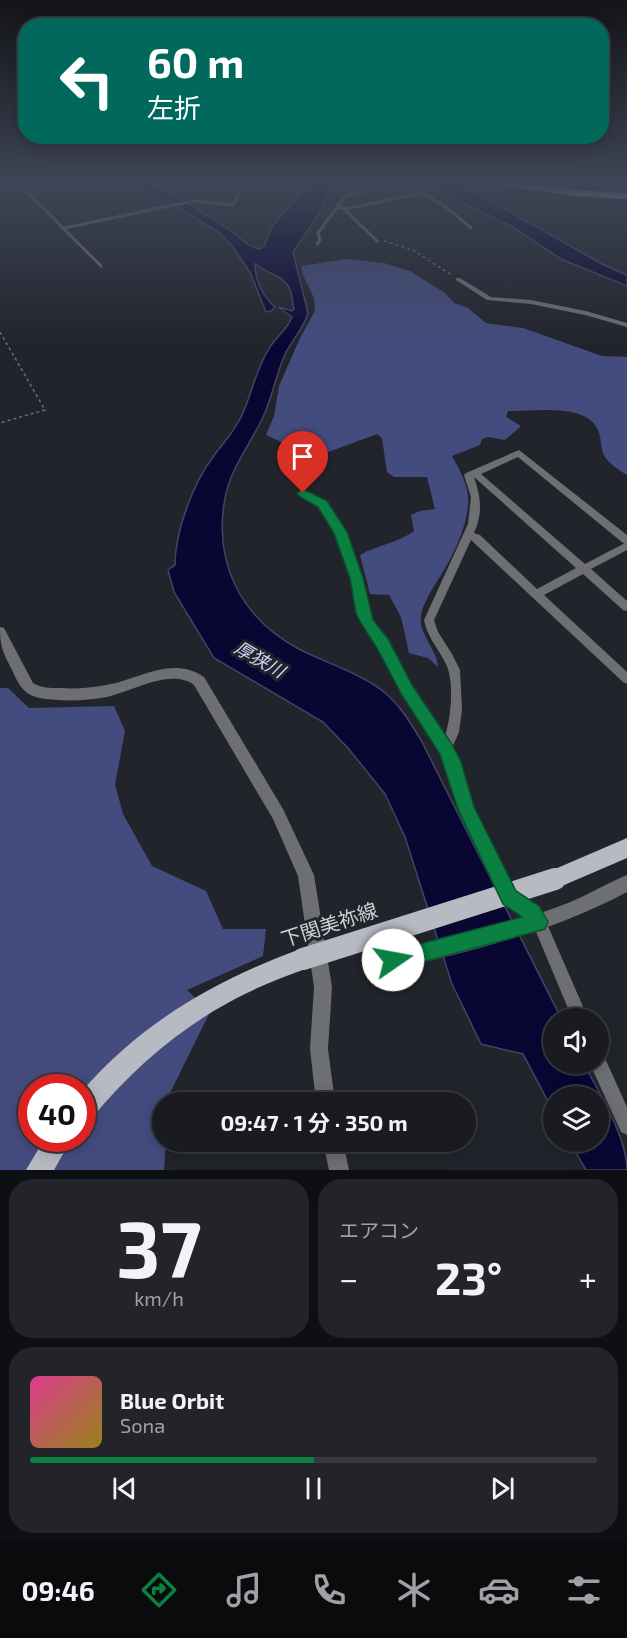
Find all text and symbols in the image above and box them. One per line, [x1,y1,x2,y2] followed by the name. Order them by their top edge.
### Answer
[147,36,244,86] text: 60 m
[48,42,126,120] icon: left
[147,91,201,123] text: 左折
[277,431,328,493] pin
[286,440,319,473] icon: arrive
[231,636,291,683] water label: 厚狭川
[278,897,380,951] street label: 下関美祢線
[361,928,425,992] position arrow
[543,1008,609,1152] map controls
[543,1008,609,1074] button: sound
[18,1074,96,1152] speed limit sign: 40
[543,1086,609,1152] button: layers
[220,1109,408,1135] text: 09:47 · 1 分 · 350 m
[116,1200,202,1294] text: 37
[339,1218,419,1242] text: エアコン
[435,1250,502,1304] text: 23°
[339,1258,358,1298] text: −
[579,1258,597,1298] text: +
[134,1286,184,1310] text: km/h
[120,1387,224,1413] text: Blue Orbit
[120,1413,165,1437] text: Sona
[108,1472,141,1505] icon: previous
[297,1472,330,1505] icon: pause
[486,1472,519,1505] icon: next
[138,1569,180,1611] icon: directions
[223,1569,265,1611] icon: music
[308,1569,350,1611] icon: phone
[393,1569,435,1611] icon: climate
[478,1569,520,1611] icon: car
[563,1569,605,1611] icon: filters
[22,1574,95,1606] text: 09:46

